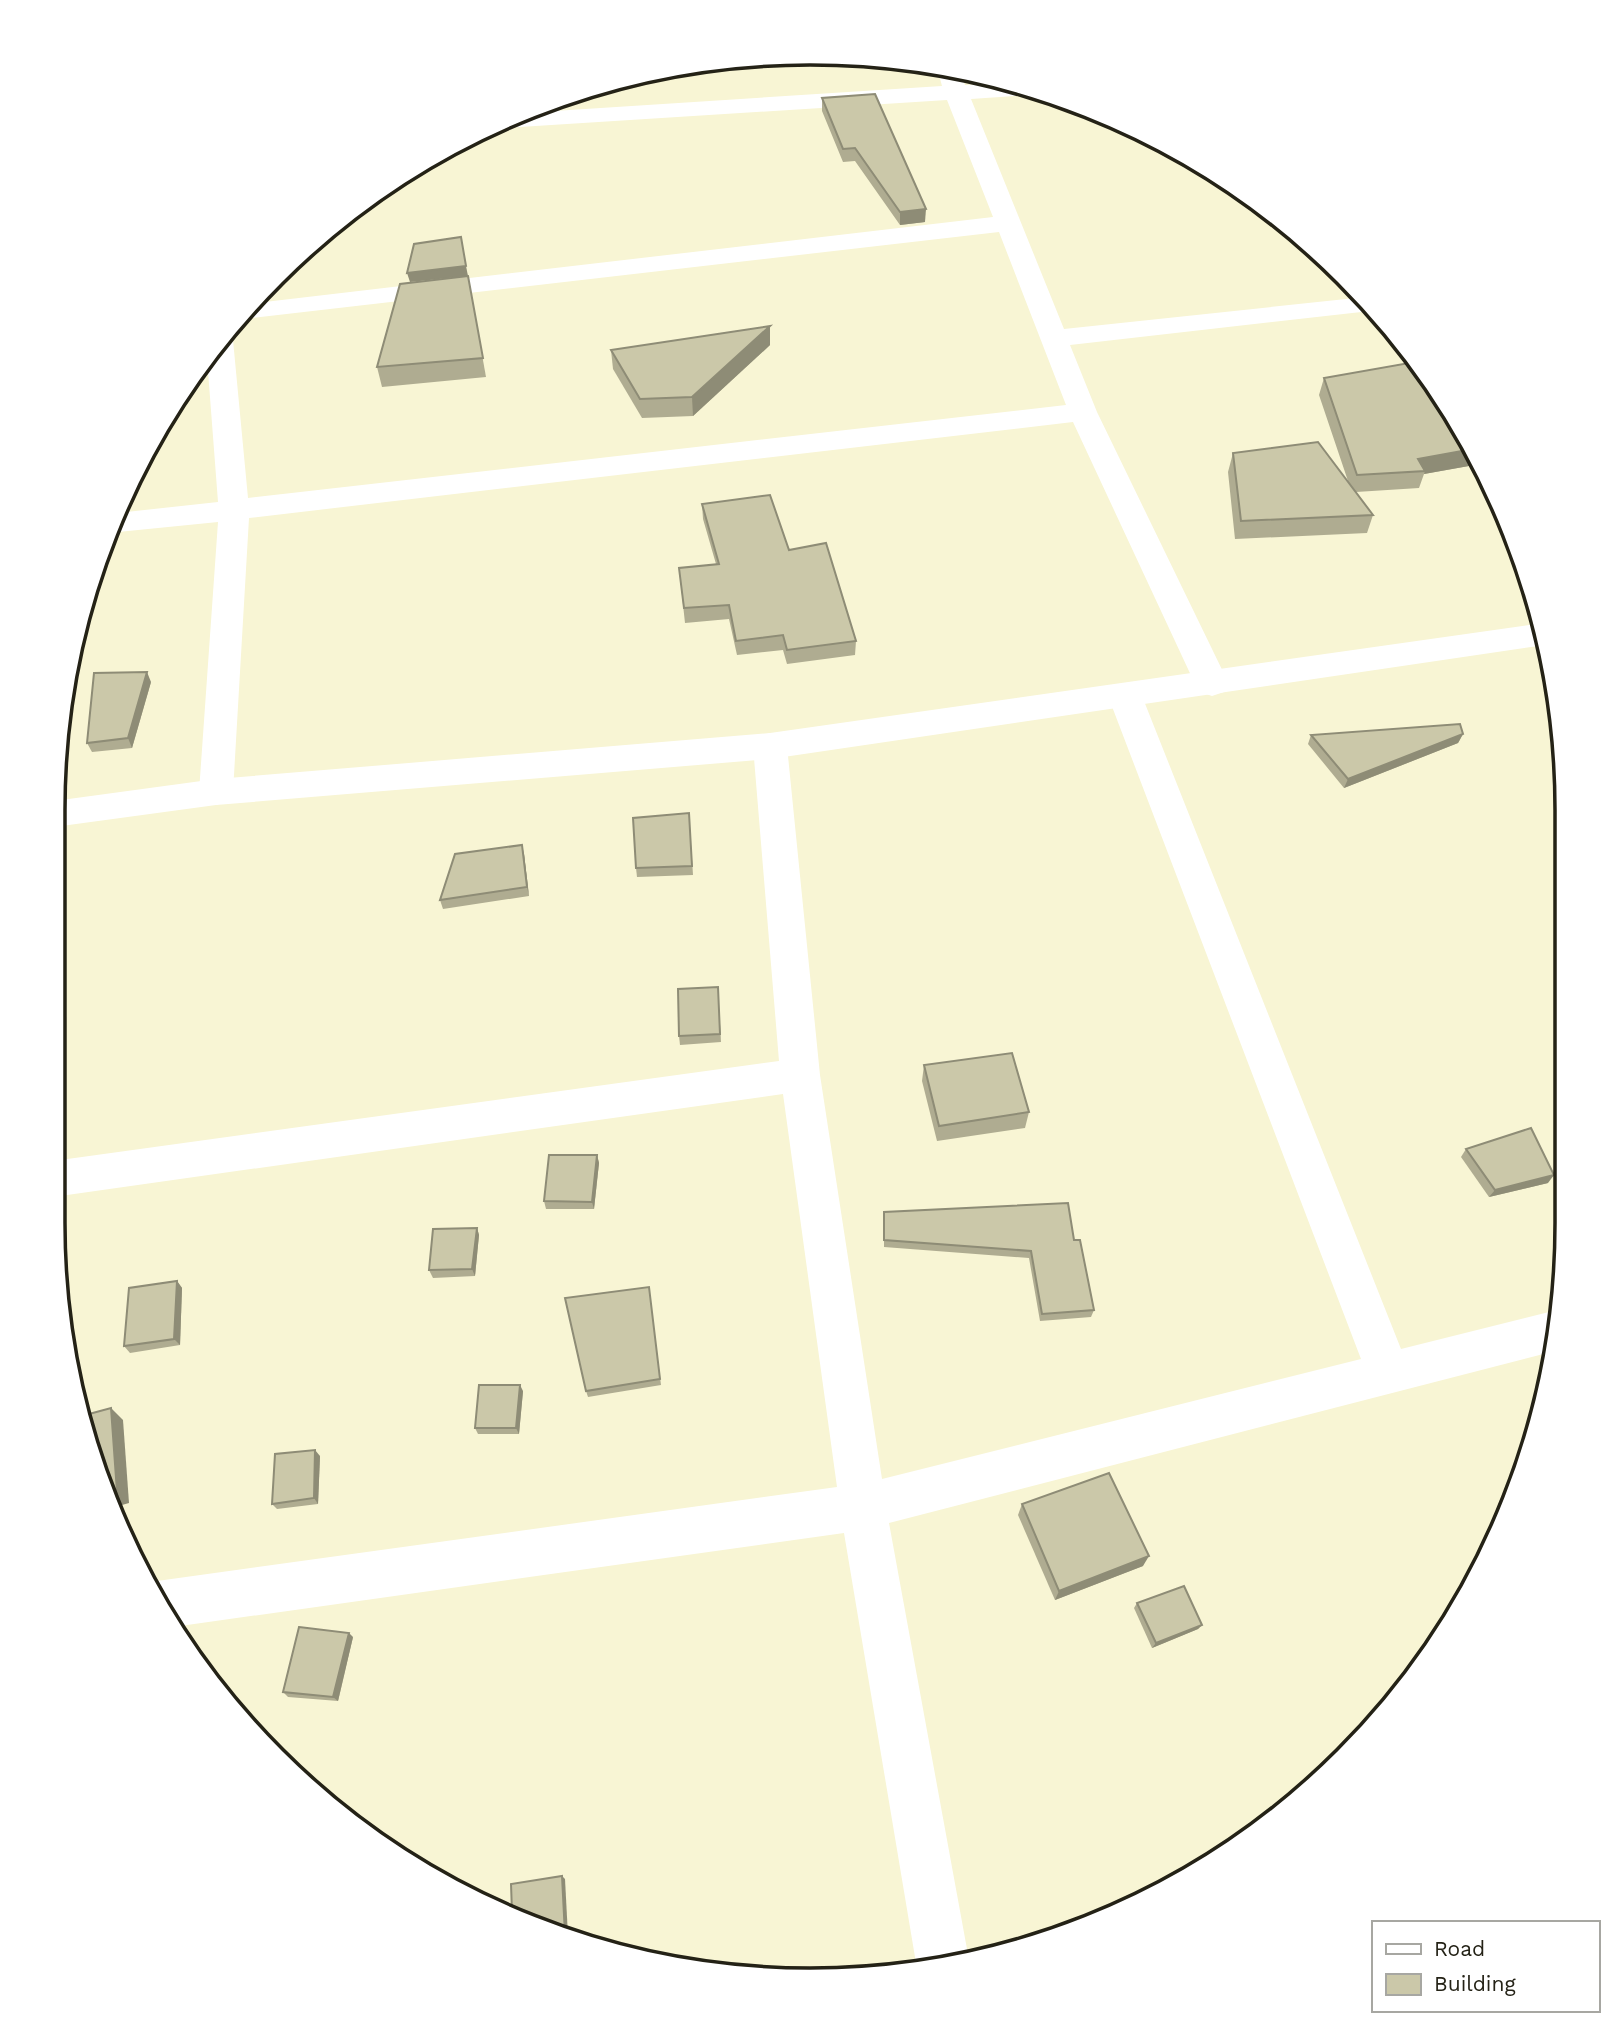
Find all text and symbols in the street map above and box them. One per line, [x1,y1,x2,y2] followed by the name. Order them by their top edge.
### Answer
[1372,1921,1599,2012] legend
[1434,1936,1485,1961] text: Road
[1434,1971,1516,1996] text: Building

